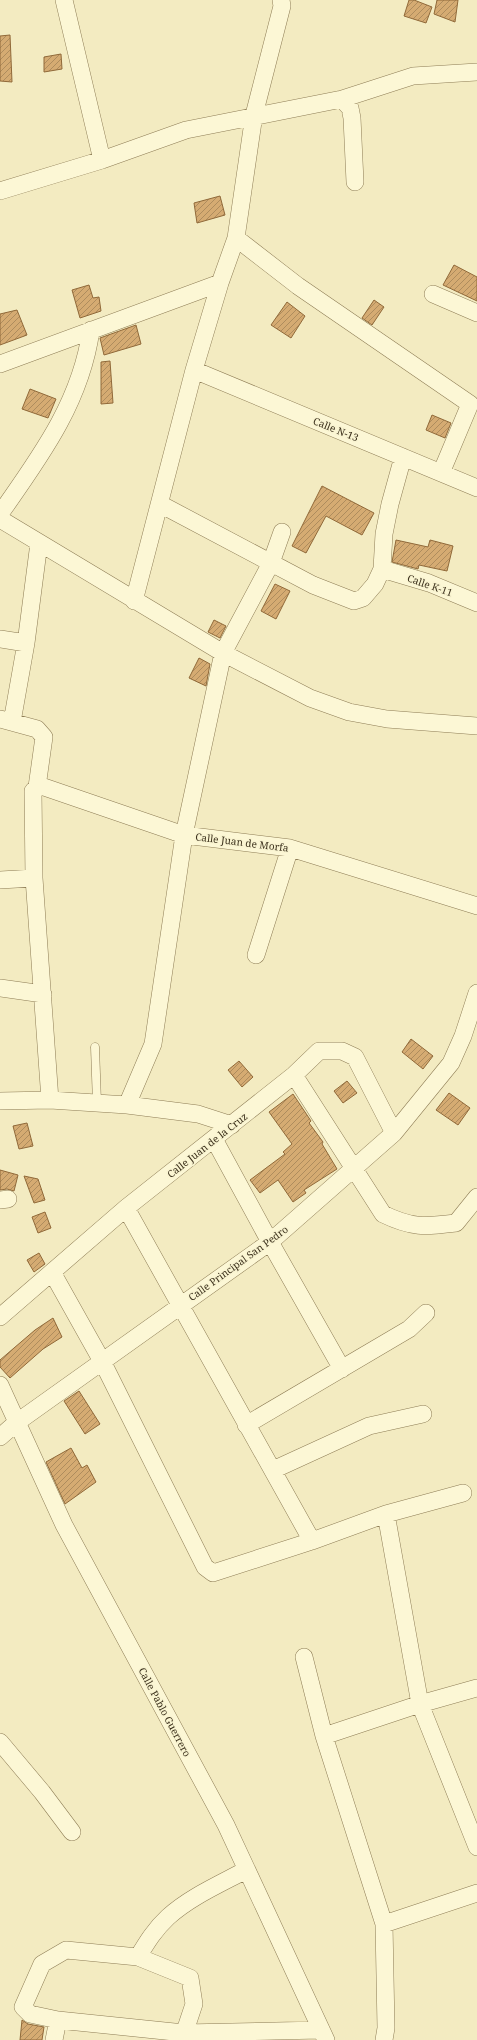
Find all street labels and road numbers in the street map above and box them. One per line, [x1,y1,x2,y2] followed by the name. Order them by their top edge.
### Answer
[311,414,361,445] street label: Calle N-13
[405,571,455,599] street label: Calle K-11
[195,829,290,855] street label: Calle Juan de Morfa
[164,1109,250,1181] street label: Calle Juan de la Cruz
[185,1222,291,1304] street label: Calle Principal San Pedro
[136,1665,195,1759] street label: Calle Pablo Guerrero

